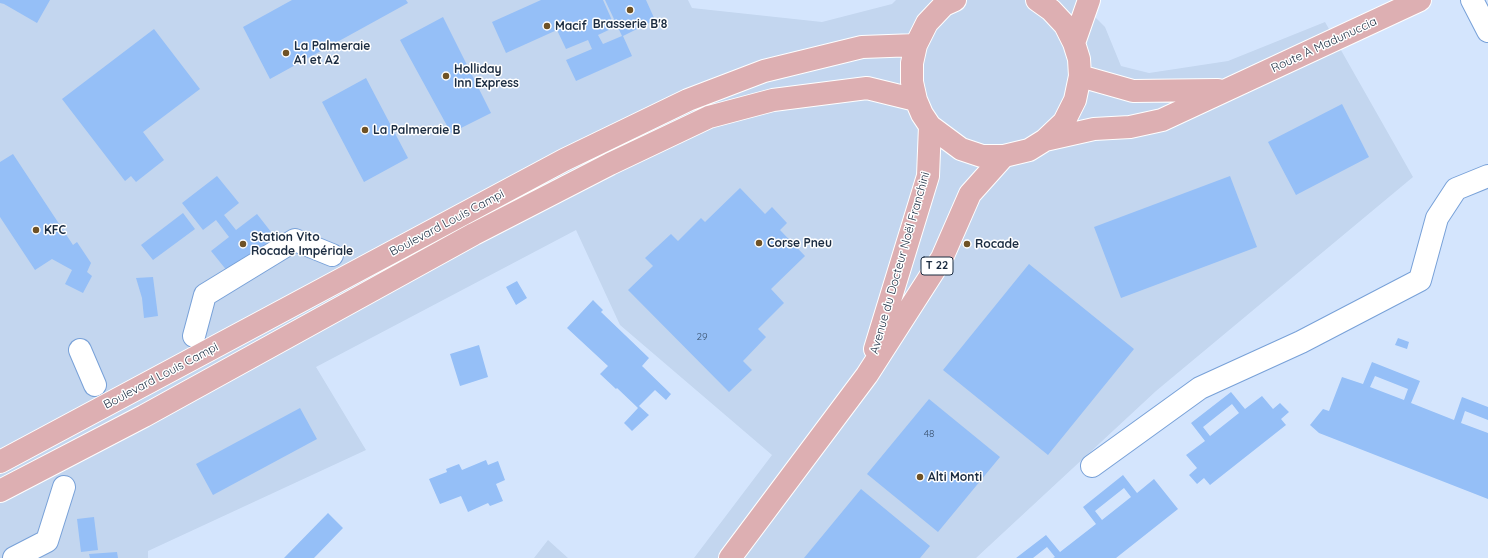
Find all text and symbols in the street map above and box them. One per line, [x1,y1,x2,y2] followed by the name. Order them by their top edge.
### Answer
[625,5,635,15] marker: Brasserie B'8
[1269,14,1379,76] street label: Route À Madunuccia
[593,17,667,31] place label: Brasserie B'8
[555,19,587,33] place label: Macif
[542,21,552,31] marker: Macif
[294,39,370,67] place label: La Palmeraie A1 et A2
[281,48,291,58] marker: La Palmeraie A1 et A2
[454,62,519,90] place label: Holliday Inn Express
[441,71,451,81] marker: Holliday Inn Express
[373,123,460,137] place label: La Palmeraie B
[360,125,370,135] marker: La Palmeraie B
[867,170,933,356] street label: Avenue du Docteur Noël Franchini
[387,187,507,259] street label: Boulevard Louis Campi
[44,223,66,237] place label: KFC
[31,225,41,235] marker: KFC
[251,230,353,258] place label: Station Vito Rocade Impériale
[767,236,832,250] place label: Corse Pneu
[975,237,1019,251] place label: Rocade
[754,238,764,248] marker: Corse Pneu
[238,239,248,249] marker: Station Vito Rocade Impériale
[962,239,972,249] marker: Rocade
[921,257,953,275] road number: T 22
[696,331,708,343] house number: 29
[101,340,221,412] street label: Boulevard Louis Campi
[924,428,934,440] house number: 48
[928,470,982,484] place label: Alti Monti
[915,472,925,482] marker: Alti Monti

